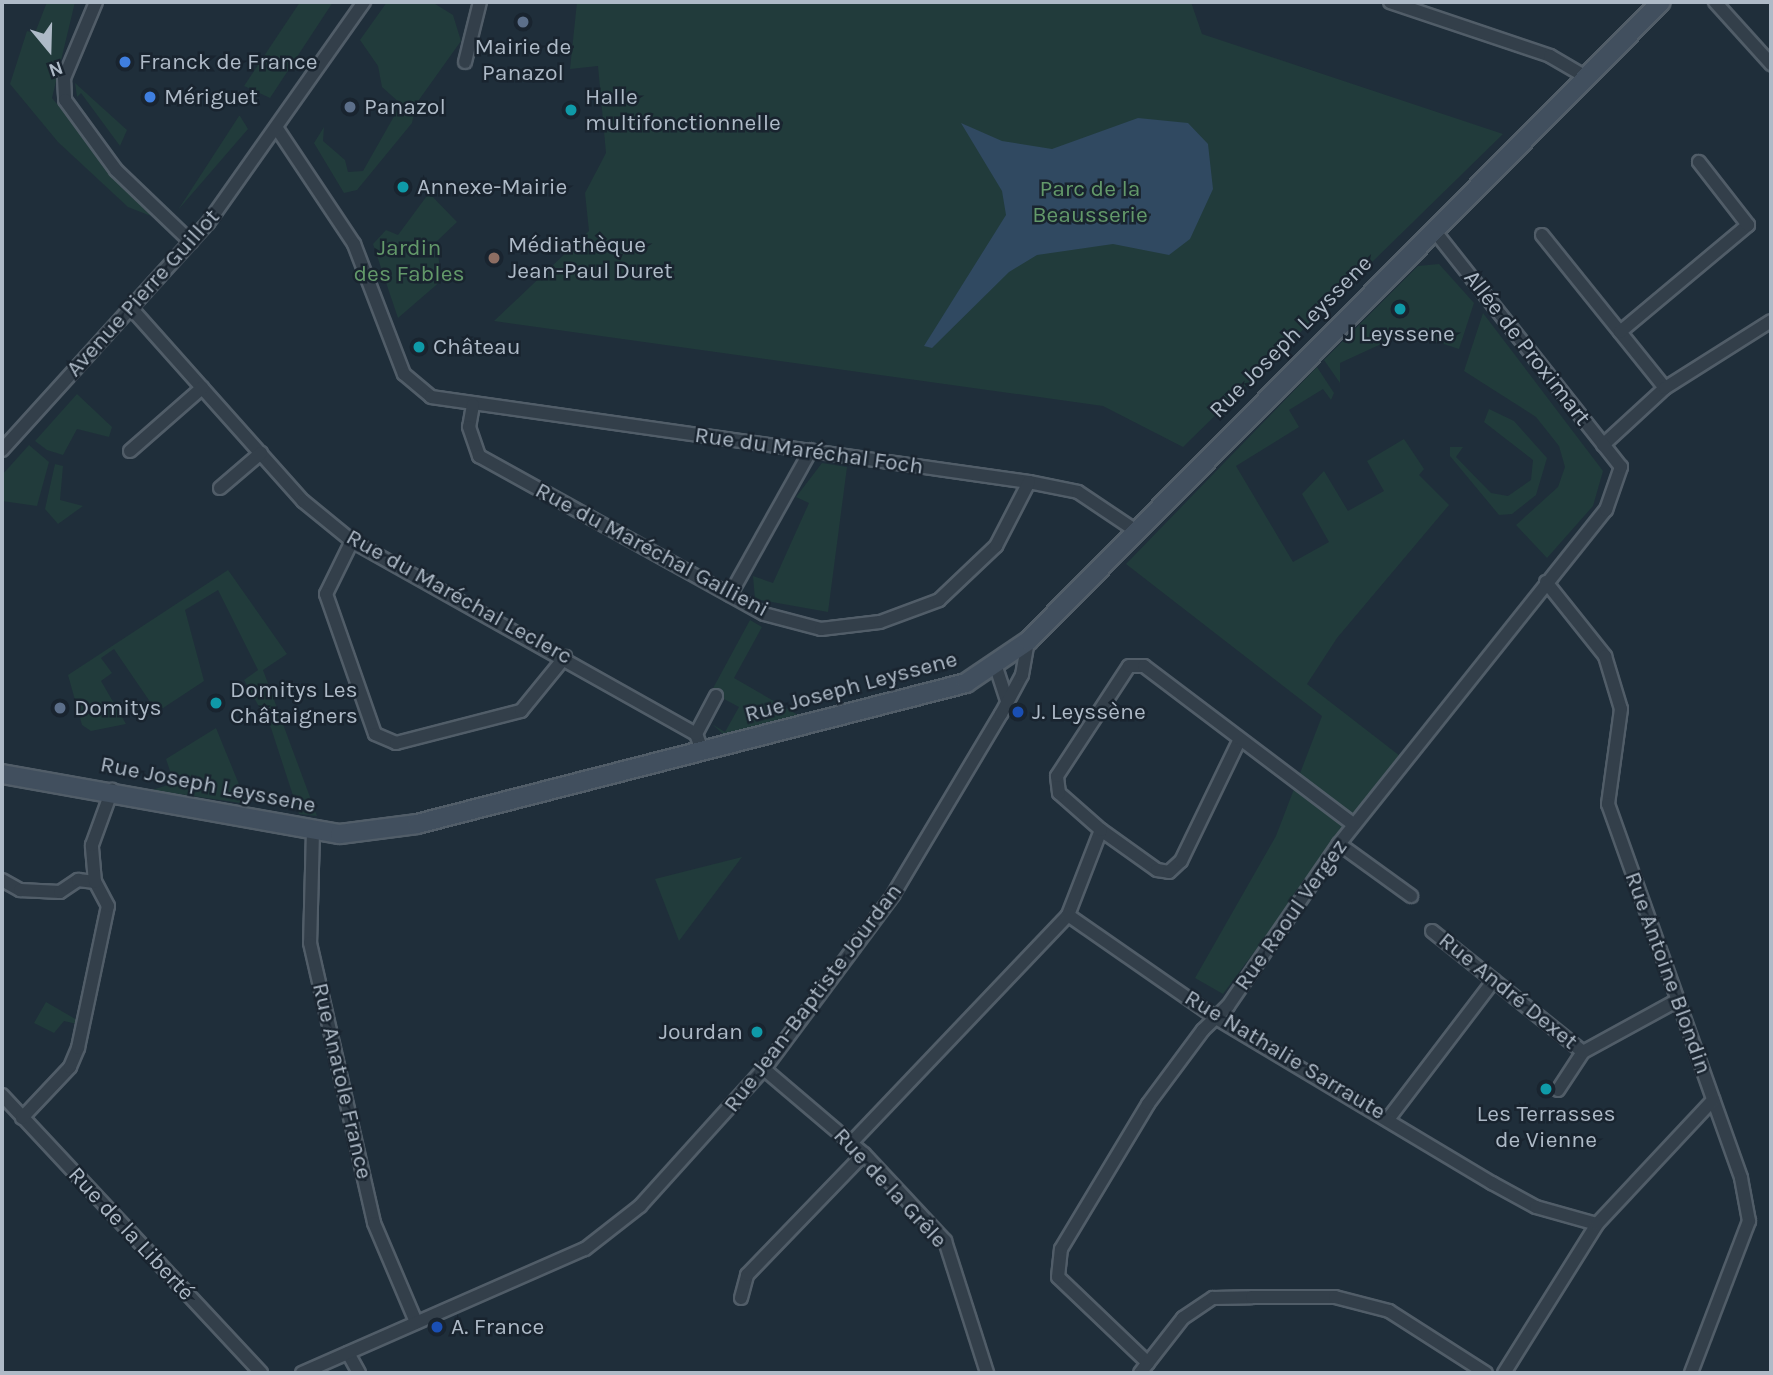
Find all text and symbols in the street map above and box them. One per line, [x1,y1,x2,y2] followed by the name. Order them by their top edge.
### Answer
[14,14,84,84] north arrow
[515,14,531,30] marker: Mairie de Panazol
[475,33,571,87] place label: Mairie de Panazol
[139,48,318,76] place label: Franck de France
[117,54,133,70] marker: Franck de France
[46,56,66,81] text: N
[164,83,258,111] place label: Mériguet
[585,83,781,137] place label: Halle multifonctionnelle
[142,89,158,105] marker: Mériguet
[364,93,446,121] place label: Panazol
[342,99,358,115] marker: Panazol
[563,102,579,118] marker: Halle multifonctionnelle
[417,173,567,201] place label: Annexe-Mairie
[1032,175,1148,229] park label: Parc de la Beausserie
[395,179,411,195] marker: Annexe-Mairie
[60,203,226,383] street label: Avenue Pierre Guillot
[508,231,673,285] place label: Médiathèque Jean-Paul Duret
[353,234,465,288] park label: Jardin des Fables
[486,250,502,266] marker: Médiathèque Jean-Paul Duret
[1204,250,1378,424] street label: Rue Joseph Leyssene
[1458,265,1596,431] street label: Allée de Proximart
[1392,301,1408,317] marker: J Leyssene
[1345,320,1455,348] place label: J Leyssene
[433,333,521,361] place label: Château
[411,339,427,355] marker: Château
[693,421,925,481] street label: Rue du Maréchal Foch
[530,477,774,623] street label: Rue du Maréchal Gallieni
[341,523,577,671] street label: Rue du Maréchal Leclerc
[742,645,960,729] street label: Rue Joseph Leyssene
[230,676,358,730] place label: Domitys Les Châtaigners
[74,694,162,722] place label: Domitys
[208,695,224,711] marker: Domitys Les Châtaigners
[1032,698,1146,726] place label: J. Leyssène
[52,700,68,716] marker: Domitys
[1010,704,1026,720] marker: J. Leyssène
[98,751,318,819] street label: Rue Joseph Leyssene
[1229,834,1353,996] street label: Rue Raoul Vergez
[1619,868,1717,1078] street label: Rue Antoine Blondin
[718,878,908,1118] street label: Rue Jean-Baptiste Jourdan
[1433,927,1583,1055] street label: Rue André Dexet
[306,980,378,1182] street label: Rue Anatole France
[1179,984,1391,1126] street label: Rue Nathalie Sarraute
[659,1018,743,1046] place label: Jourdan
[749,1024,765,1040] marker: Jourdan
[1538,1081,1554,1097] marker: Les Terrasses de Vienne
[1476,1100,1616,1154] place label: Les Terrasses de Vienne
[827,1122,953,1254] street label: Rue de la Grêle
[62,1161,200,1307] street label: Rue de la Liberté
[451,1313,544,1341] place label: A. France
[429,1319,445,1335] marker: A. France

